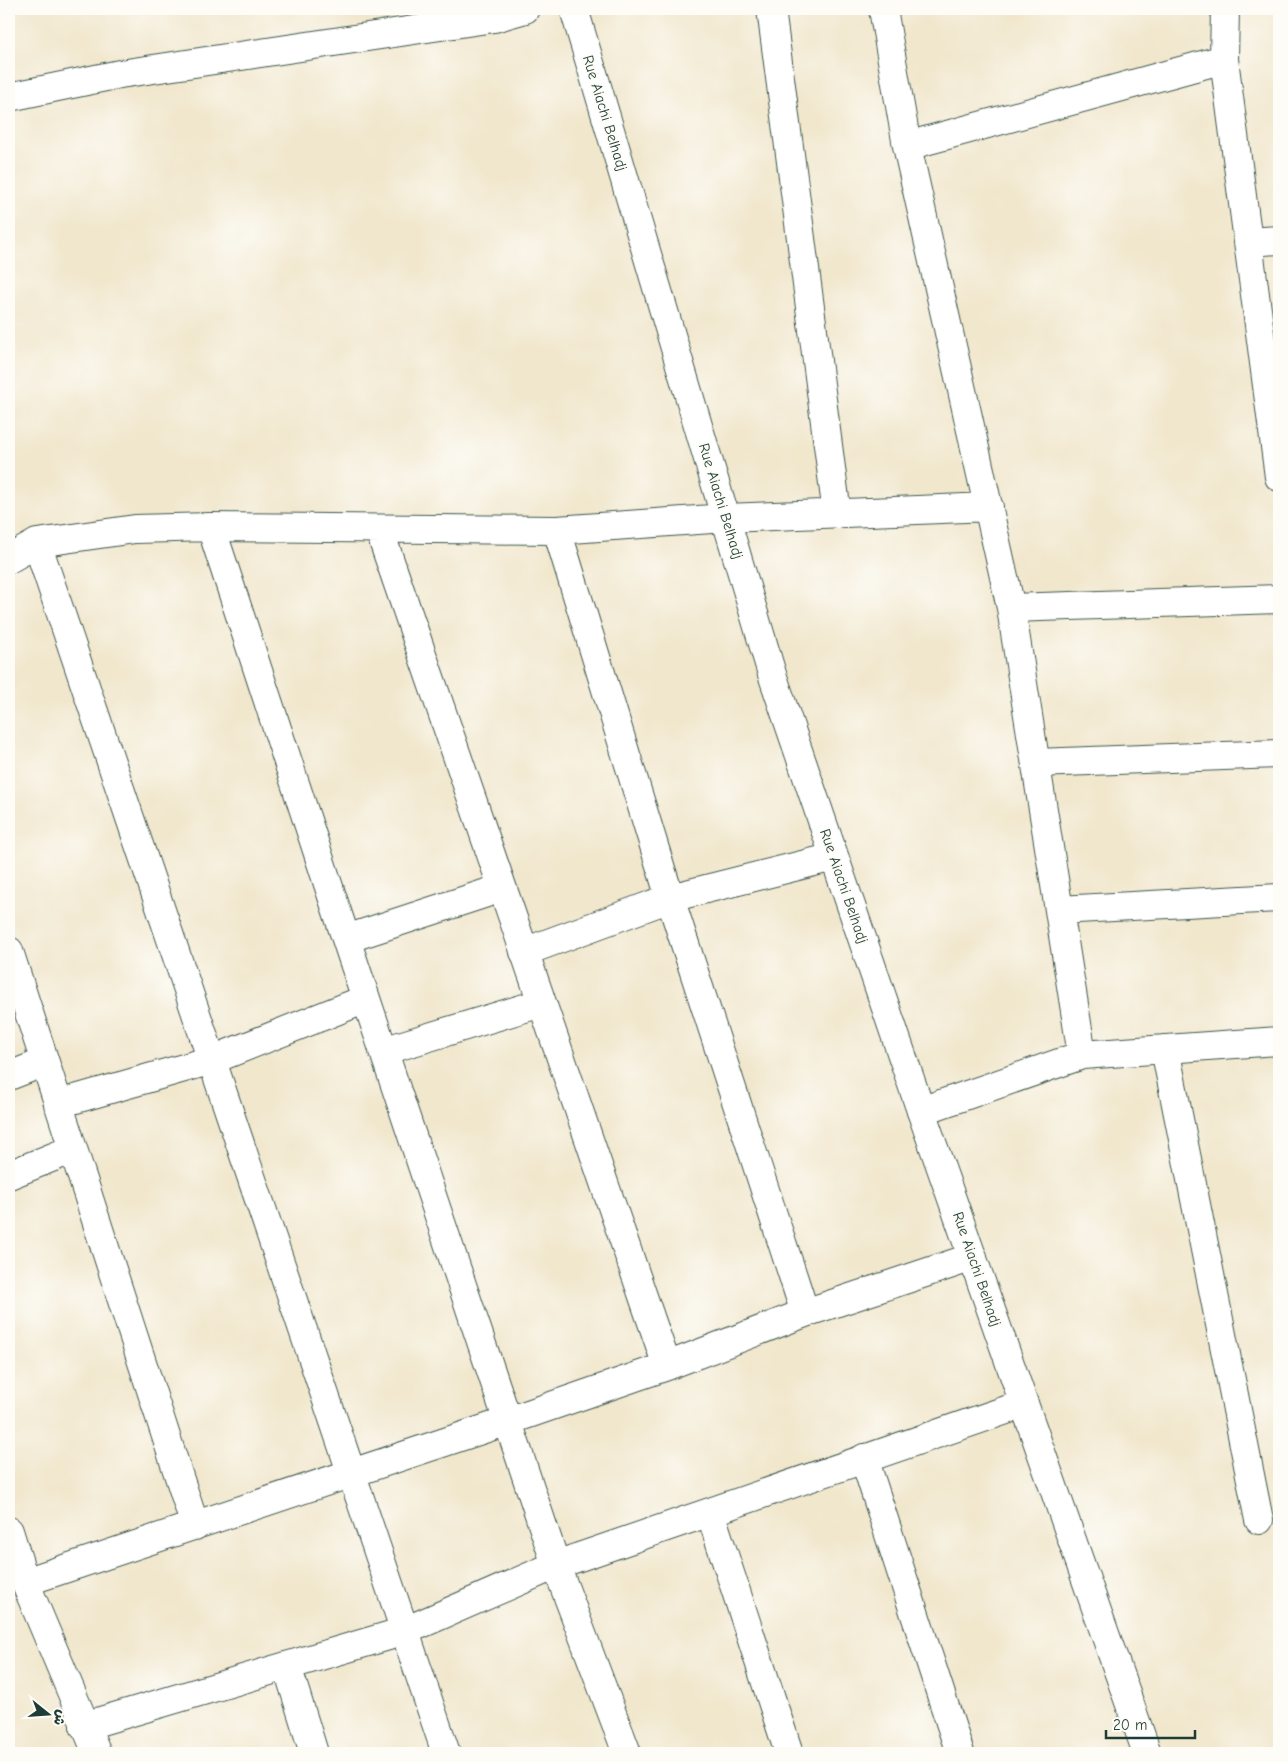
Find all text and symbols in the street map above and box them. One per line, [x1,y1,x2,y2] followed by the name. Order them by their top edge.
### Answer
[579,53,631,173] street label: Rue Aiachi Belhadj
[695,441,747,561] street label: Rue Aiachi Belhadj
[816,826,872,946] street label: Rue Aiachi Belhadj
[949,1209,1005,1329] street label: Rue Aiachi Belhadj
[22,1690,72,1740] north arrow
[1106,1707,1194,1739] scale bar
[50,1708,70,1728] text: ش
[1113,1716,1147,1734] text: 20 m

